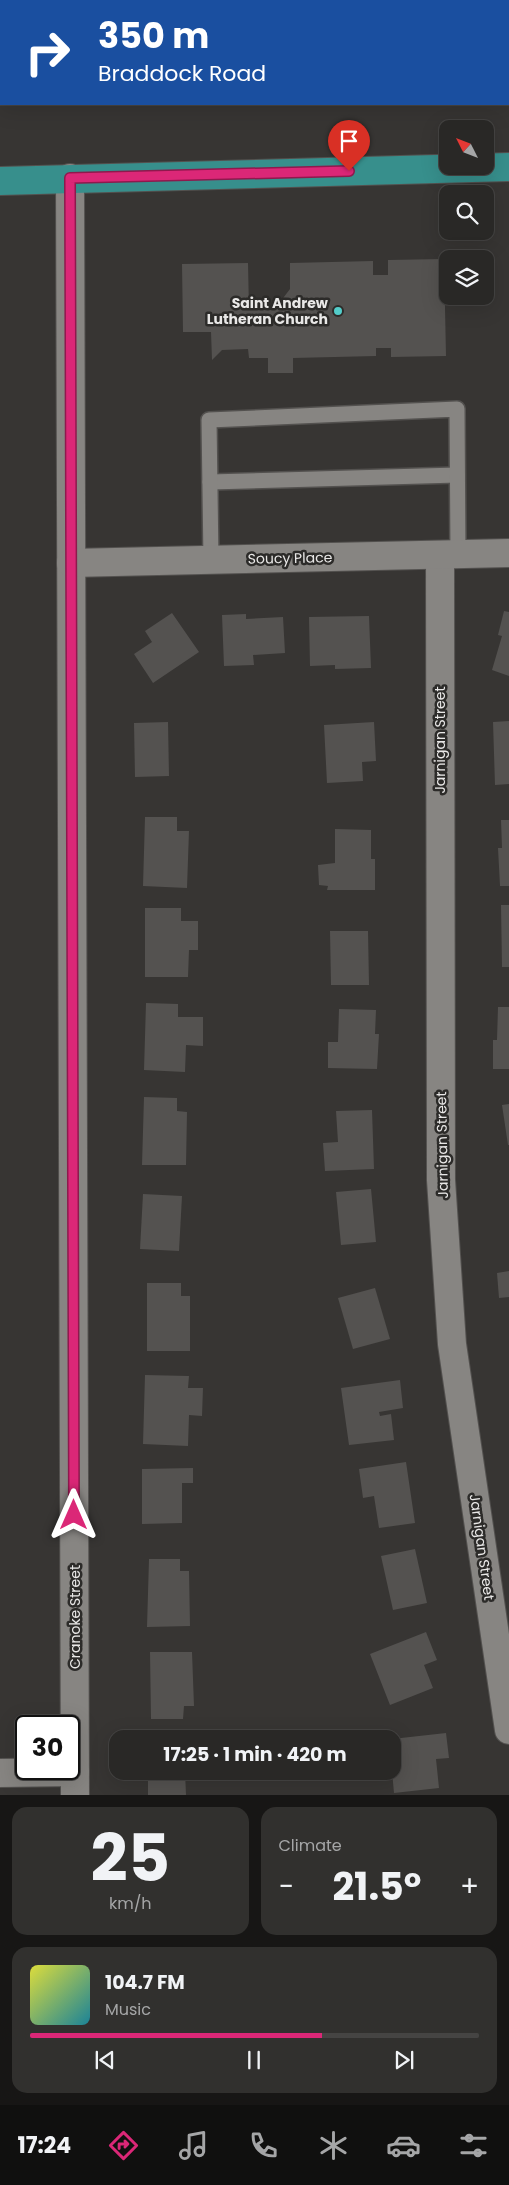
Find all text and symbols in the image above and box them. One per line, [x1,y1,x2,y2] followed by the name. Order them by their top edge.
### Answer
[98,11,209,60] text: 350 m
[15,20,80,85] icon: right
[98,58,266,89] text: Braddock Road
[328,120,370,171] pin
[439,120,494,175] north arrow
[439,120,494,305] map controls
[335,127,363,155] icon: arrive
[439,185,494,240] button: search
[439,250,494,305] button: layers
[207,293,329,329] place label: Saint Andrew Lutheran Church
[332,305,344,317] marker: Saint Andrew Lutheran Church
[248,547,333,569] street label: Soucy Place
[430,686,450,794] street label: Jarnigan Street
[431,1091,453,1199] street label: Jarnigan Street
[47,1488,99,1540] position arrow
[465,1493,499,1601] street label: Jarnigan Street
[65,1565,85,1669] street label: Cranoke Street
[15,1715,80,1780] speed limit sign: 30
[163,1741,347,1768] text: 17:25 · 1 min · 420 m
[91,1813,170,1904] text: 25
[279,1834,342,1857] text: Climate
[332,1860,421,1913] text: 21.5°
[279,1867,294,1906] text: −
[460,1867,479,1906] text: +
[109,1892,152,1915] text: km/h
[105,1969,185,1996] text: 104.7 FM
[105,1998,151,2021] text: Music
[91,2046,119,2074] icon: previous
[240,2046,268,2074] icon: pause
[390,2046,418,2074] icon: next
[106,2128,141,2163] icon: directions
[176,2128,211,2163] icon: music
[246,2128,281,2163] icon: phone
[316,2128,351,2163] icon: climate
[386,2128,421,2163] icon: car
[456,2128,491,2163] icon: filters
[18,2130,71,2161] text: 17:24

